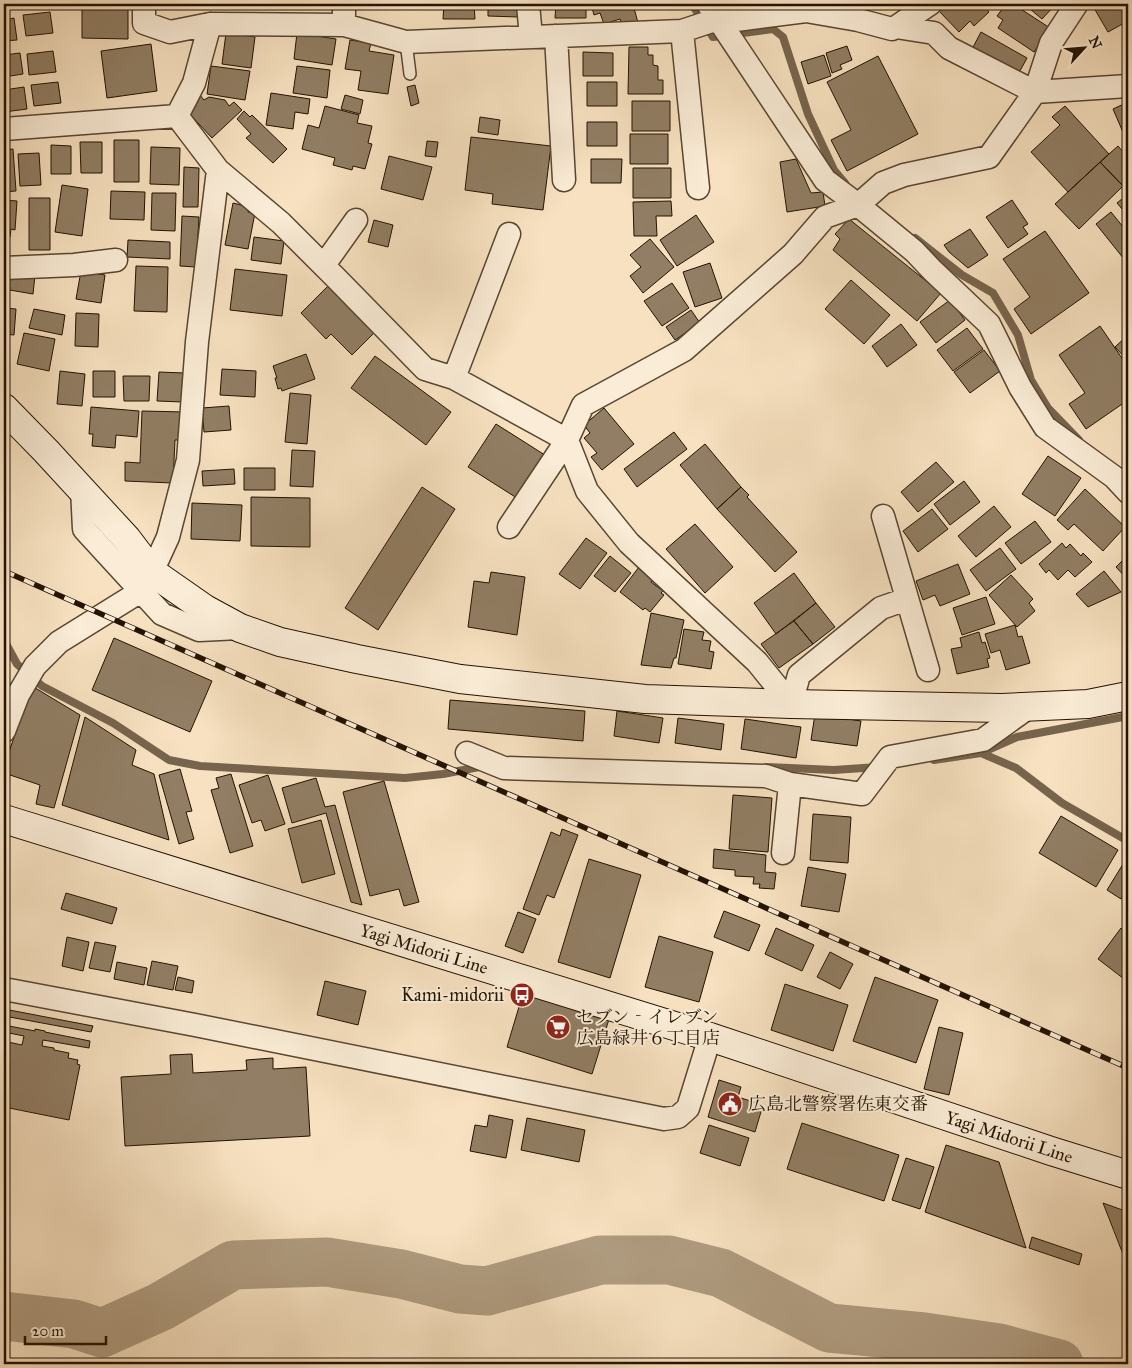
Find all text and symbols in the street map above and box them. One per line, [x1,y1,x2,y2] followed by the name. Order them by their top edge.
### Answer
[1060,22,1110,72] north arrow
[1085,33,1106,52] text: N
[357,919,491,980] street label: Yagi Midorii Line
[509,982,535,1008] bus stop icon: Kami-midorii
[401,984,504,1006] place label: Kami-midorii
[576,1006,720,1049] place label: セブン‐イレブン 広島緑井６丁目店
[545,1014,571,1040] supermarket icon: セブン‐イレブン 広島緑井６丁目店
[717,1091,743,1117] public building icon: 広島北警察署佐東交番
[748,1093,928,1115] place label: 広島北警察署佐東交番
[942,1106,1076,1169] street label: Yagi Midorii Line
[25,1313,106,1345] scale bar
[32,1322,64,1340] text: 20 m

